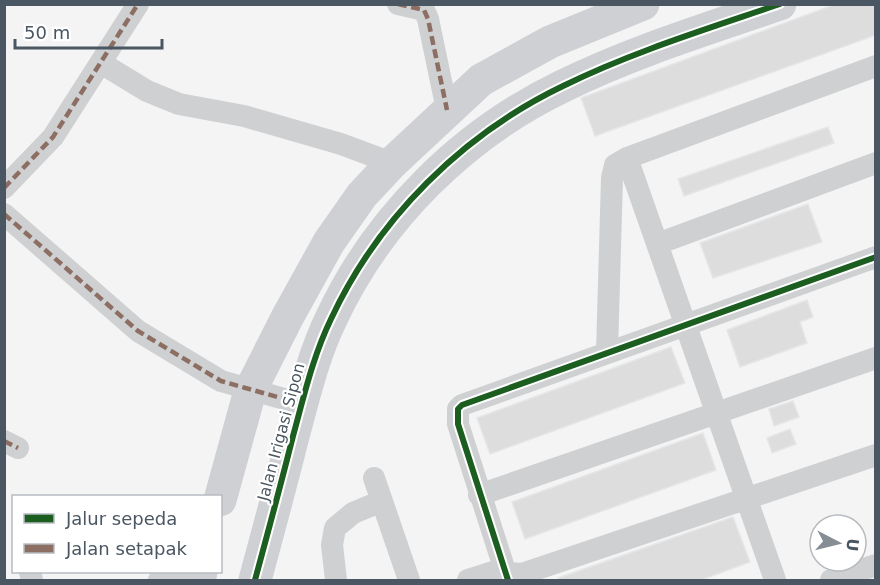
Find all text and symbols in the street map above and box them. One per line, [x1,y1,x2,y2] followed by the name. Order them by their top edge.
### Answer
[15,12,162,50] scale bar
[24,22,70,43] text: 50 m
[253,361,309,504] street label: Jalan Irigasi Sipon
[12,495,222,573] legend
[65,508,177,529] text: Jalur sepeda
[808,513,868,573] north arrow
[842,537,863,552] text: U
[65,538,187,559] text: Jalan setapak

